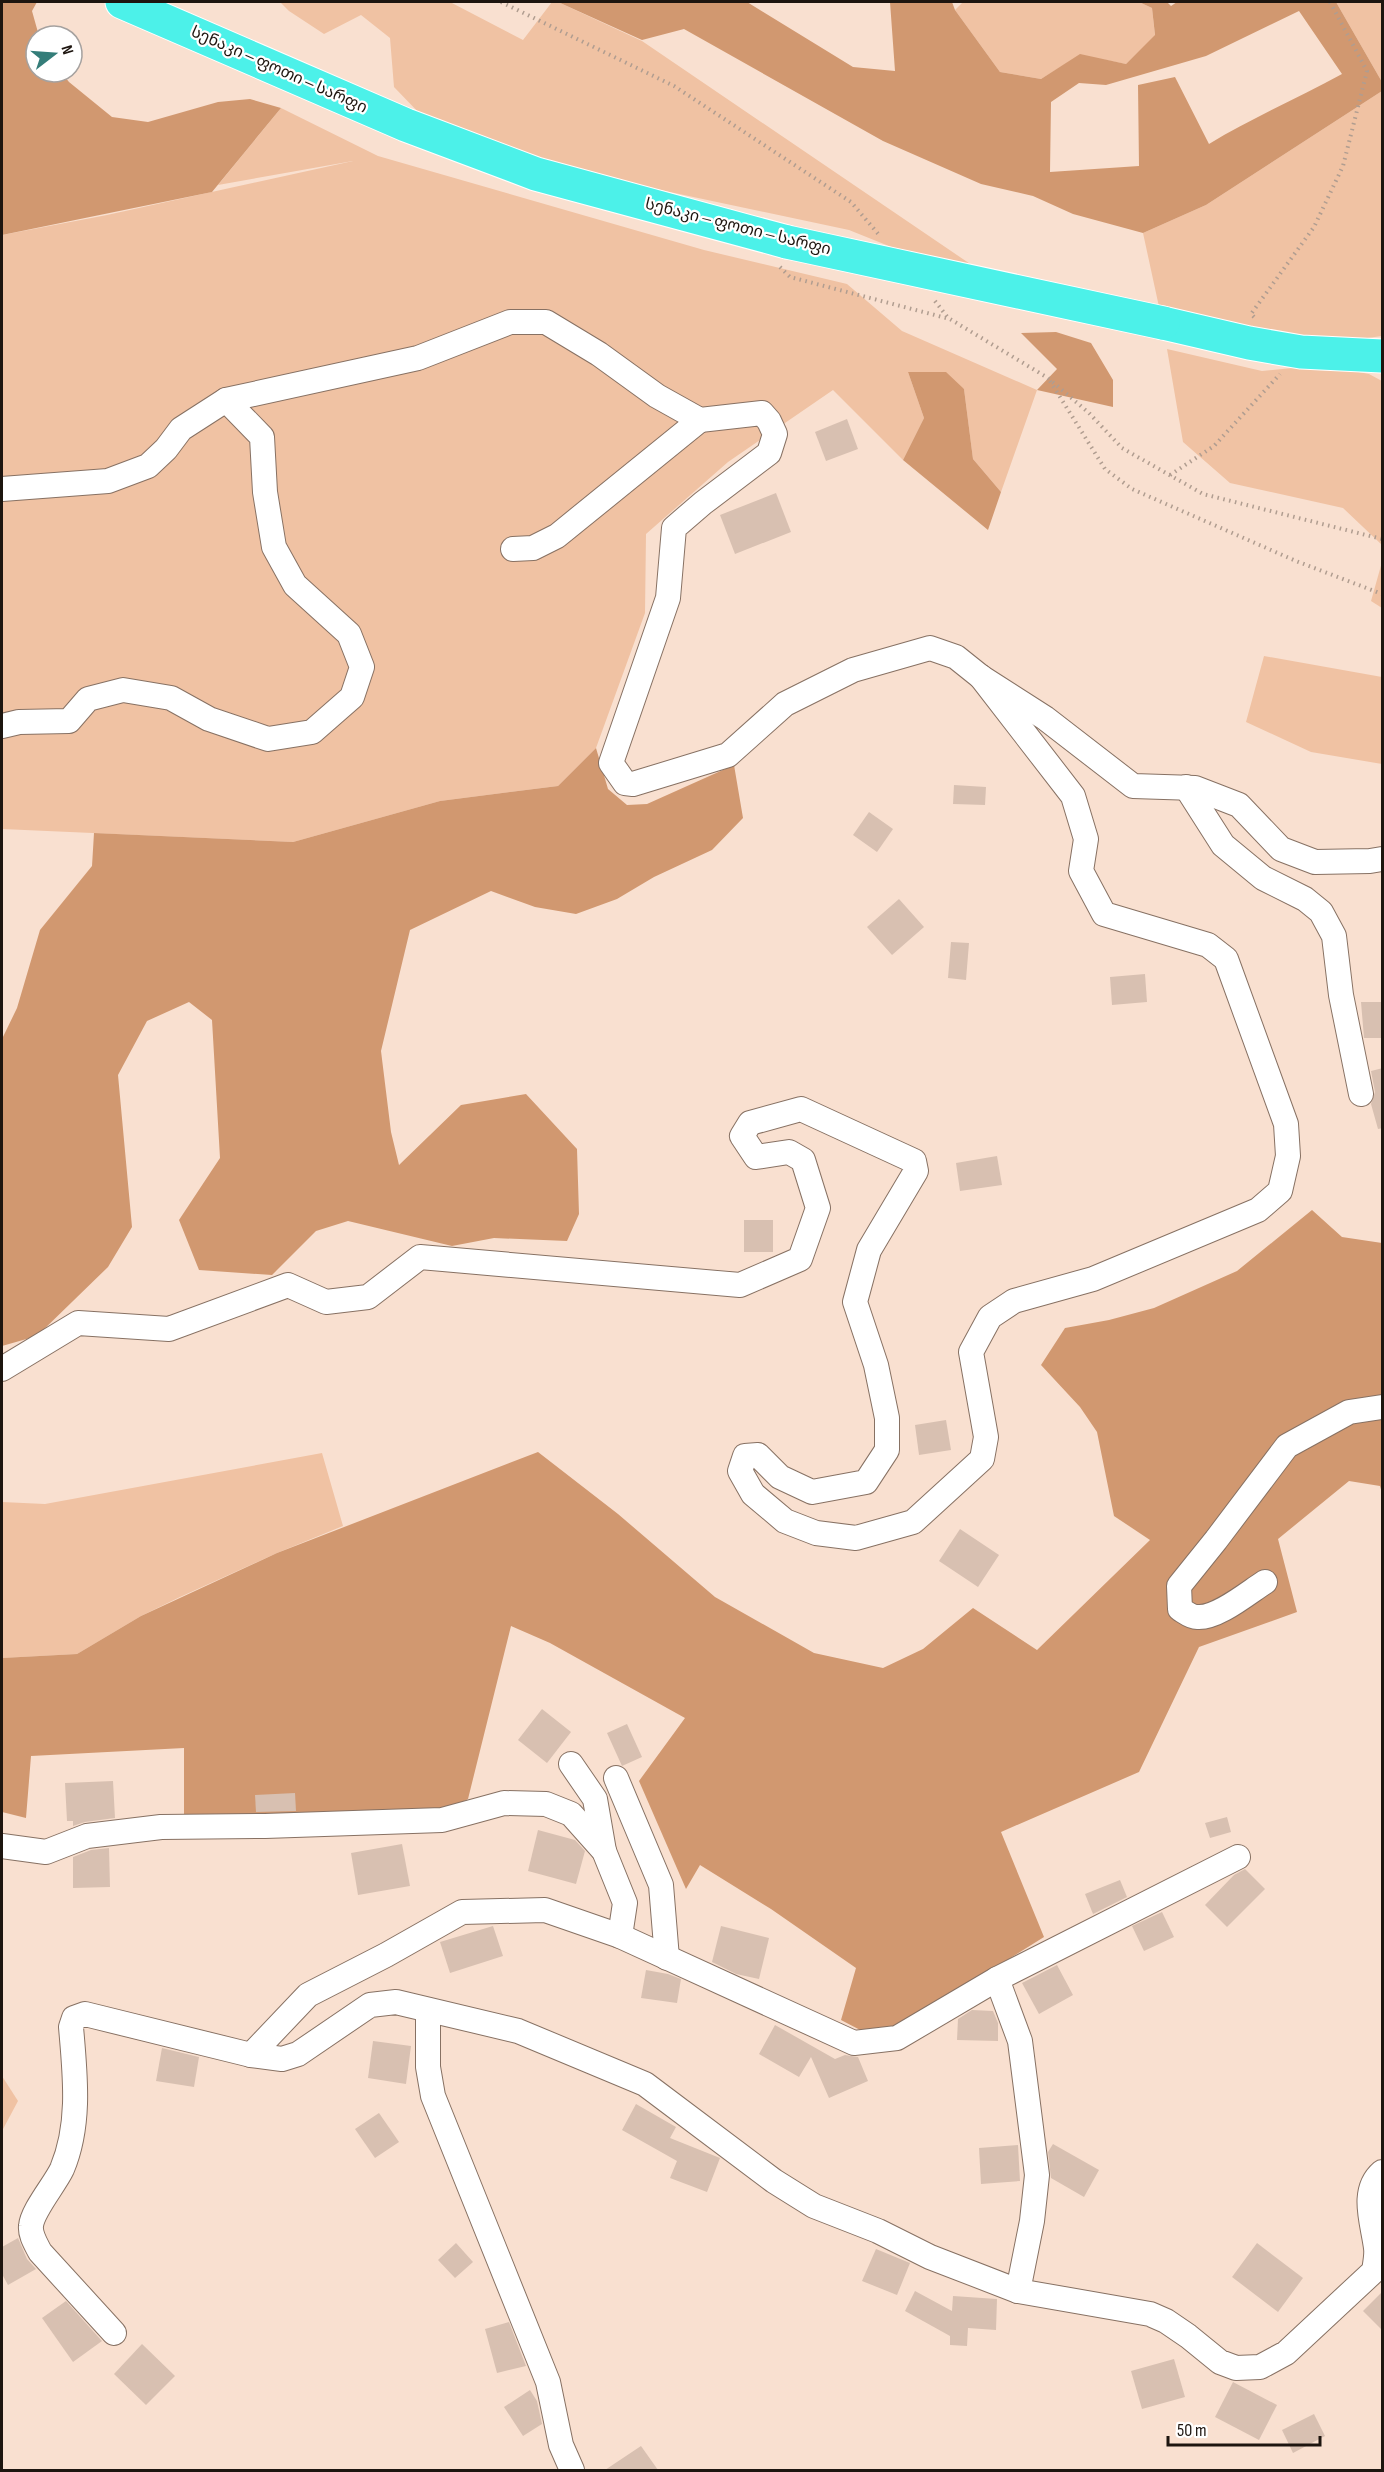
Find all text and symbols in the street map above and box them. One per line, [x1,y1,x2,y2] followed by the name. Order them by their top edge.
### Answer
[188,23,370,117] street label: სენაკი — ფოთი — სარფი
[24,24,84,84] north arrow
[57,43,77,57] text: N
[643,195,833,259] street label: სენაკი — ფოთი — სარფი
[1168,2409,1320,2447] scale bar
[1177,2420,1207,2441] text: 50 m

